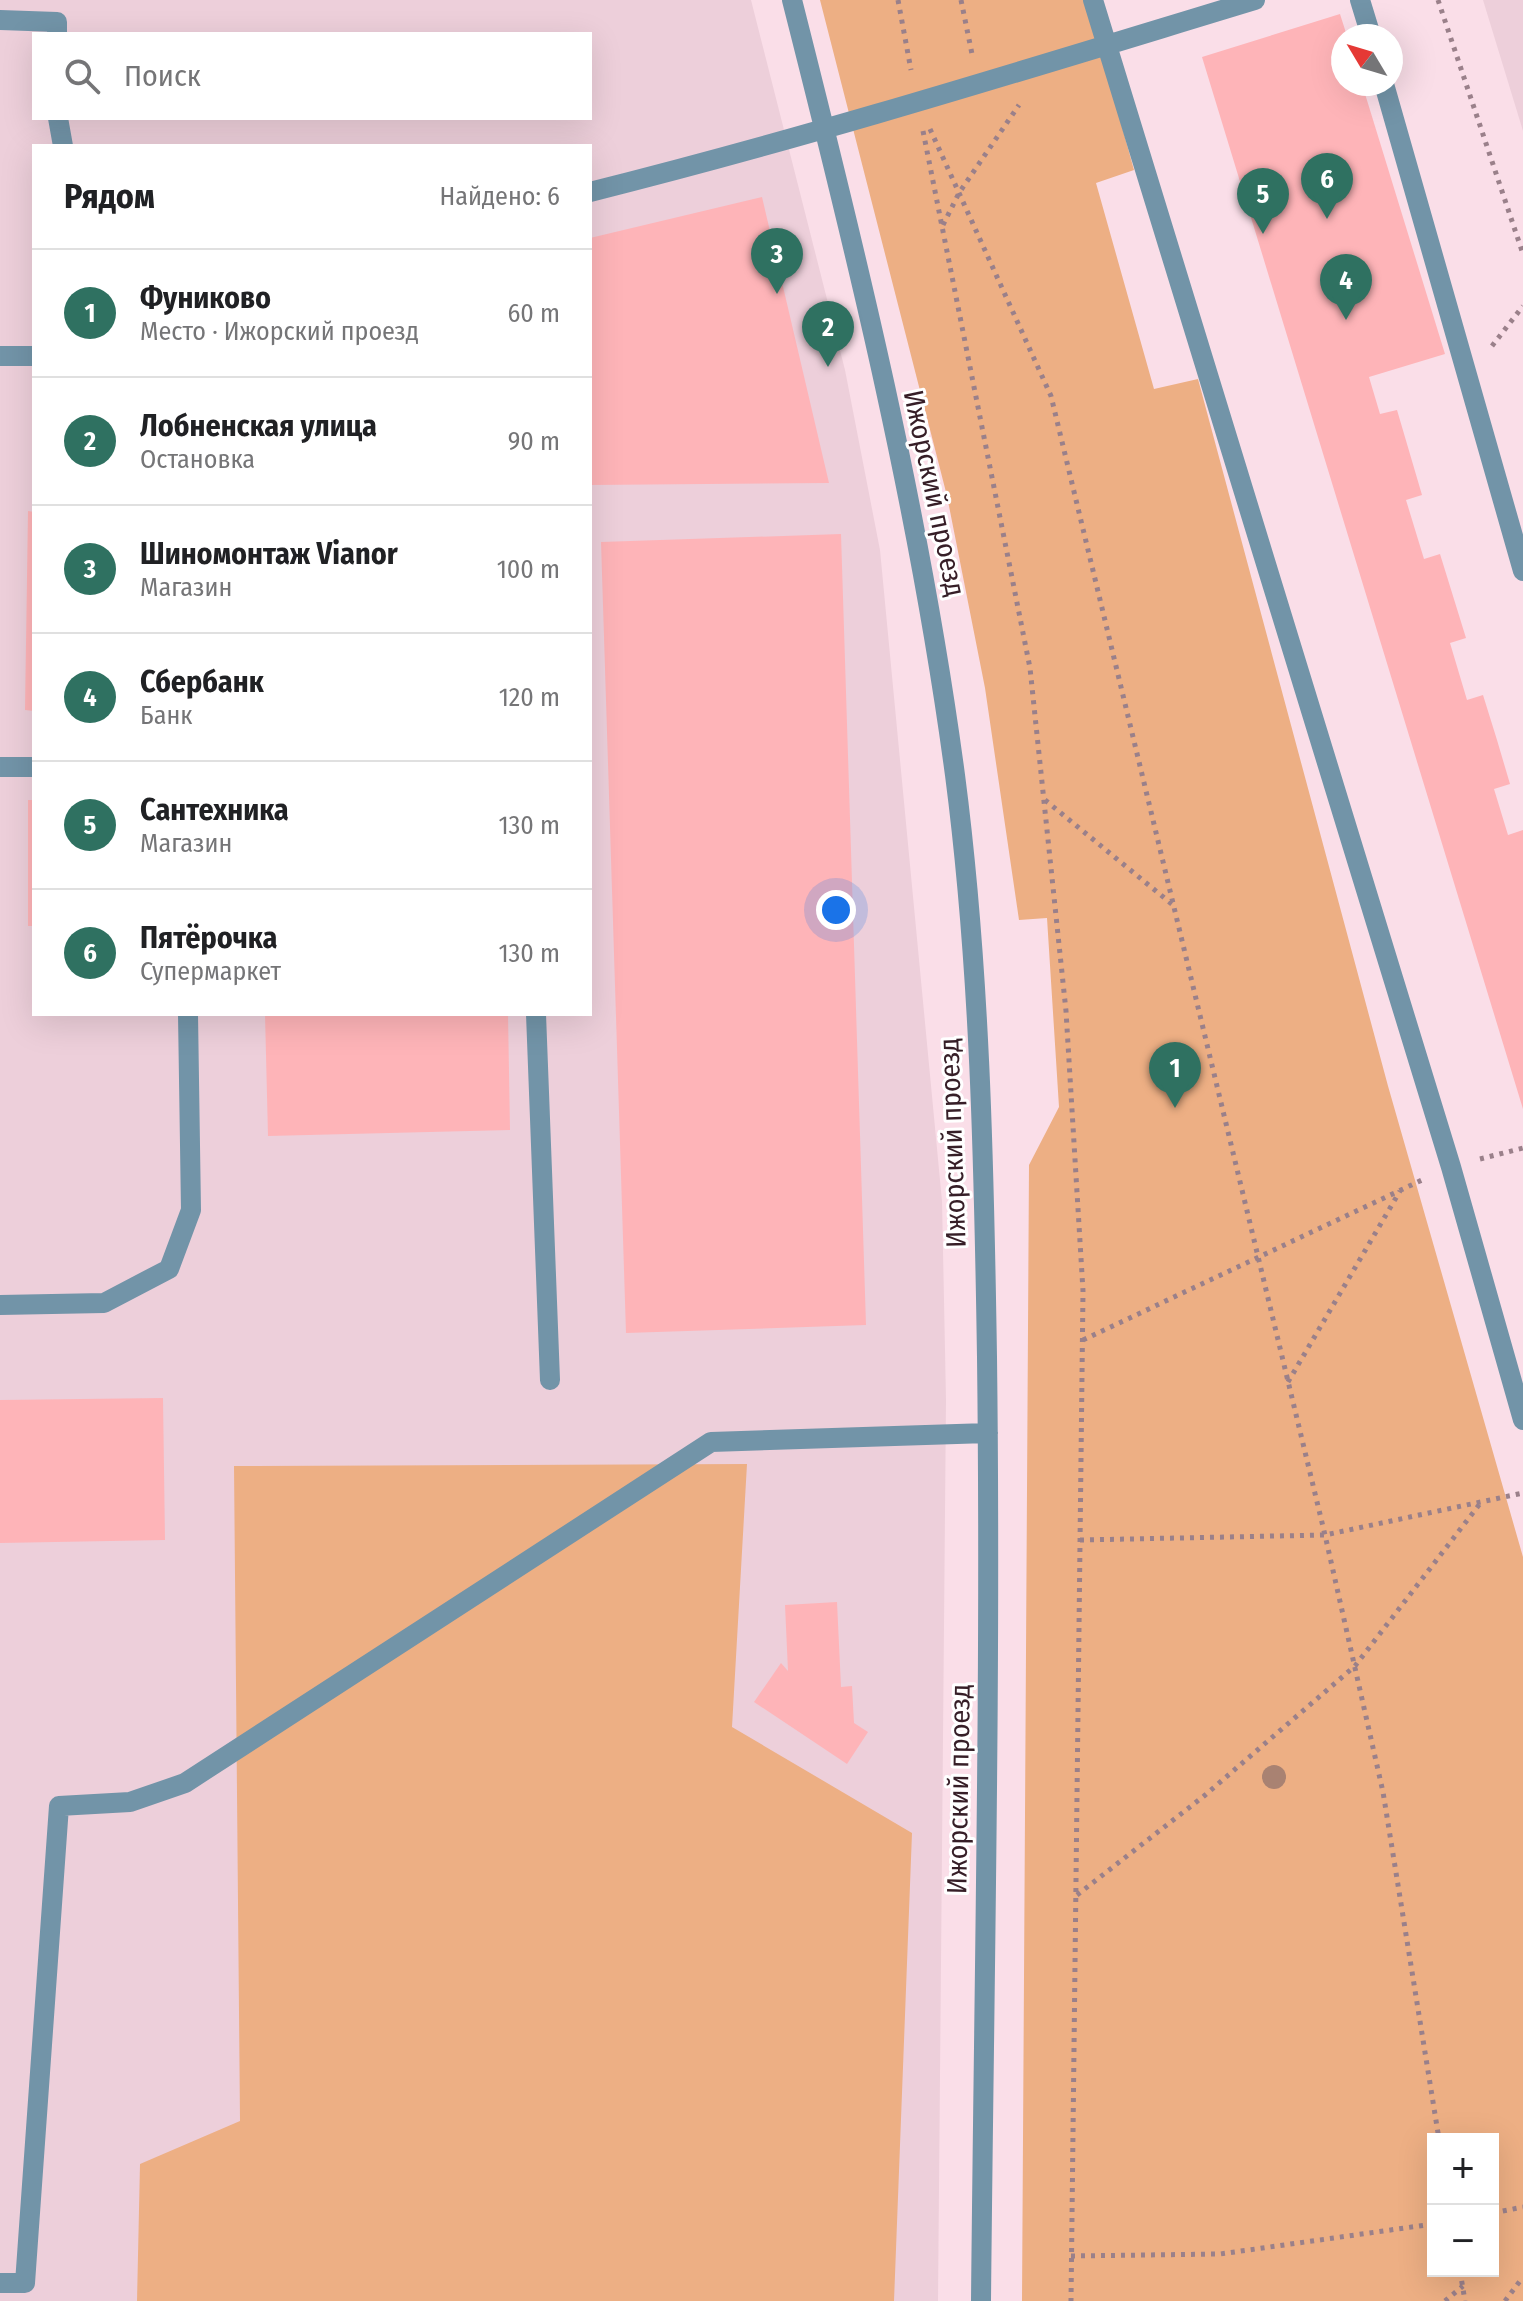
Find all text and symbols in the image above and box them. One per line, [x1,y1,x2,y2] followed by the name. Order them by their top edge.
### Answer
[1331,24,1403,96] north arrow
[32,32,592,120] search box
[60,54,104,98] icon: search
[124,58,201,94] text: Поиск
[1301,153,1353,219] pin: 6
[1237,168,1289,234] pin: 5
[64,176,155,217] text: Рядом
[440,181,560,212] text: Найдено: 6
[751,228,803,294] pin: 3
[1320,254,1372,320] pin: 4
[140,280,271,316] text: Фуниково
[85,298,96,329] text: 1
[507,298,560,329] text: 60 m
[802,301,854,367] pin: 2
[140,316,419,347] text: Место · Ижорский проезд
[897,387,972,599] street label: Ижорский проезд
[140,408,377,444] text: Лобненская улица
[84,426,96,457] text: 2
[508,426,560,457] text: 90 m
[140,444,255,475] text: Остановка
[140,536,398,572] text: Шиномонтаж Vianor
[84,554,96,585] text: 3
[497,554,560,585] text: 100 m
[140,572,232,603] text: Магазин
[140,664,264,700] text: Сбербанк
[83,682,97,713] text: 4
[499,682,560,713] text: 120 m
[140,700,192,731] text: Банк
[140,792,289,828] text: Сантехника
[84,810,96,841] text: 5
[498,810,560,841] text: 130 m
[140,828,232,859] text: Магазин
[816,890,856,930] your location
[140,920,277,956] text: Пятёрочка
[83,938,97,969] text: 6
[498,938,560,969] text: 130 m
[140,956,281,987] text: Супермаркет
[932,1037,973,1248] street label: Ижорский проезд
[1149,1042,1201,1108] pin: 1
[940,1684,977,1894] street label: Ижорский проезд
[1427,2133,1499,2277] map controls
[1427,2133,1499,2205] button: +
[1427,2205,1499,2277] button: −

